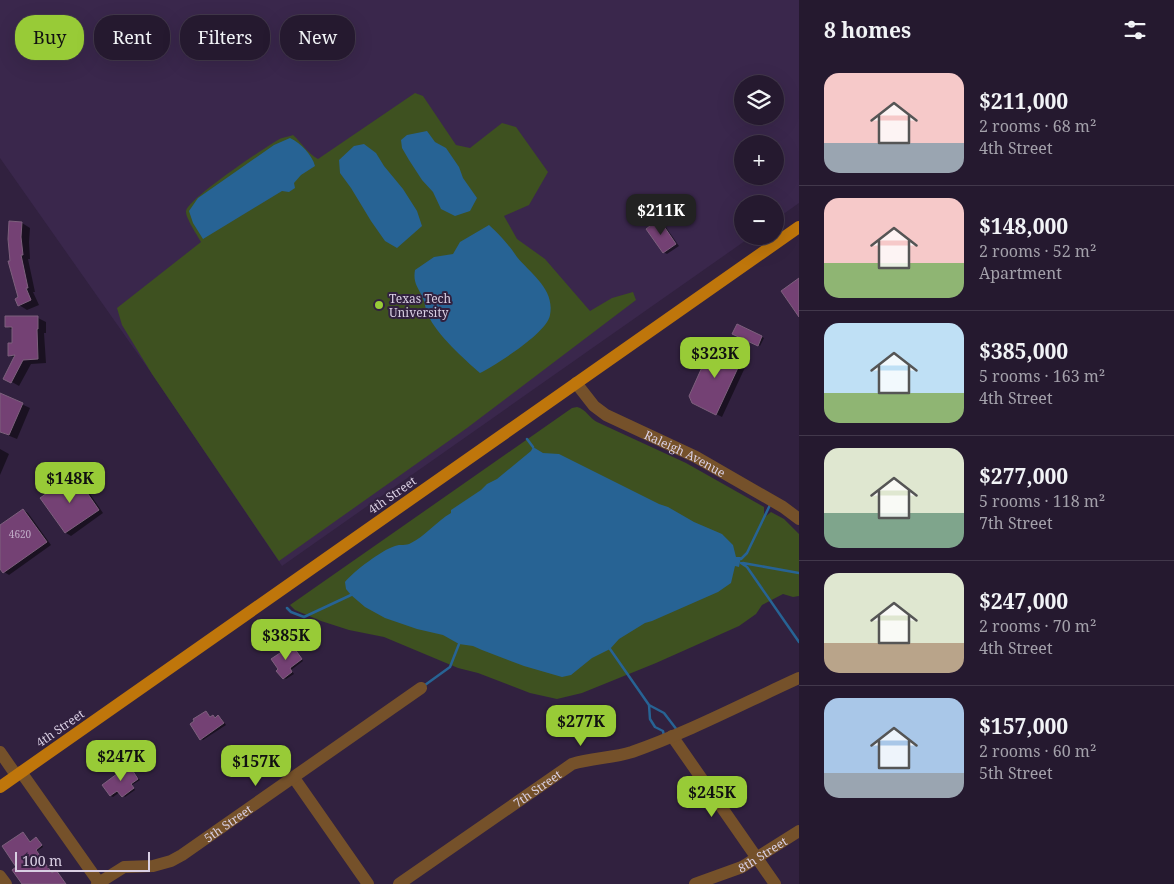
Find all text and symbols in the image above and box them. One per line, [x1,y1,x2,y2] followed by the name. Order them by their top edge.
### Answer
[15,15,84,60] chip: Buy
[94,15,170,60] chip: Rent
[180,15,270,60] chip: Filters
[280,15,355,60] chip: New
[824,16,911,44] text: 8 homes
[1121,16,1149,44] icon: filters
[734,75,784,245] map controls
[734,75,784,125] button: layers
[979,87,1068,115] text: $211,000
[864,93,924,153] icon: home
[979,115,1096,137] text: 2 rooms · 68 m²
[734,135,784,185] button: +
[979,137,1053,159] text: 4th Street
[626,194,696,236] pin: $211K
[734,195,784,245] button: −
[637,199,685,221] text: $211K
[979,212,1068,240] text: $148,000
[864,218,924,278] icon: home
[979,240,1096,262] text: 2 rooms · 52 m²
[979,262,1062,284] text: Apartment
[389,290,451,321] place label: Texas Tech University
[373,299,385,311] marker: Texas Tech University
[680,336,750,379] pin: $323K
[979,337,1068,365] text: $385,000
[691,342,739,364] text: $323K
[864,343,924,403] icon: home
[979,365,1105,387] text: 5 rooms · 163 m²
[979,387,1053,409] text: 4th Street
[642,426,729,481] street label: Raleigh Avenue
[35,462,105,504] pin: $148K
[979,462,1068,490] text: $277,000
[46,467,94,489] text: $148K
[864,468,924,528] icon: home
[365,472,419,518] street label: 4th Street
[979,490,1105,512] text: 5 rooms · 118 m²
[979,512,1053,534] text: 7th Street
[9,527,32,541] house number: 4620
[979,587,1068,615] text: $247,000
[864,593,924,653] icon: home
[979,615,1096,637] text: 2 rooms · 70 m²
[251,618,321,661] pin: $385K
[262,624,310,646] text: $385K
[979,637,1053,659] text: 4th Street
[546,704,616,747] pin: $277K
[33,705,87,751] street label: 4th Street
[557,710,605,732] text: $277K
[979,712,1068,740] text: $157,000
[864,718,924,778] icon: home
[86,740,156,782] pin: $247K
[979,740,1096,762] text: 2 rooms · 60 m²
[221,744,291,787] pin: $157K
[97,745,145,767] text: $247K
[232,750,280,772] text: $157K
[979,762,1053,784] text: 5th Street
[510,766,565,811] street label: 7th Street
[677,776,747,818] pin: $245K
[688,781,736,803] text: $245K
[200,800,255,846] street label: 5th Street
[736,832,790,876] street label: 8th Street
[15,849,150,872] scale bar
[22,851,62,870] text: 100 m

